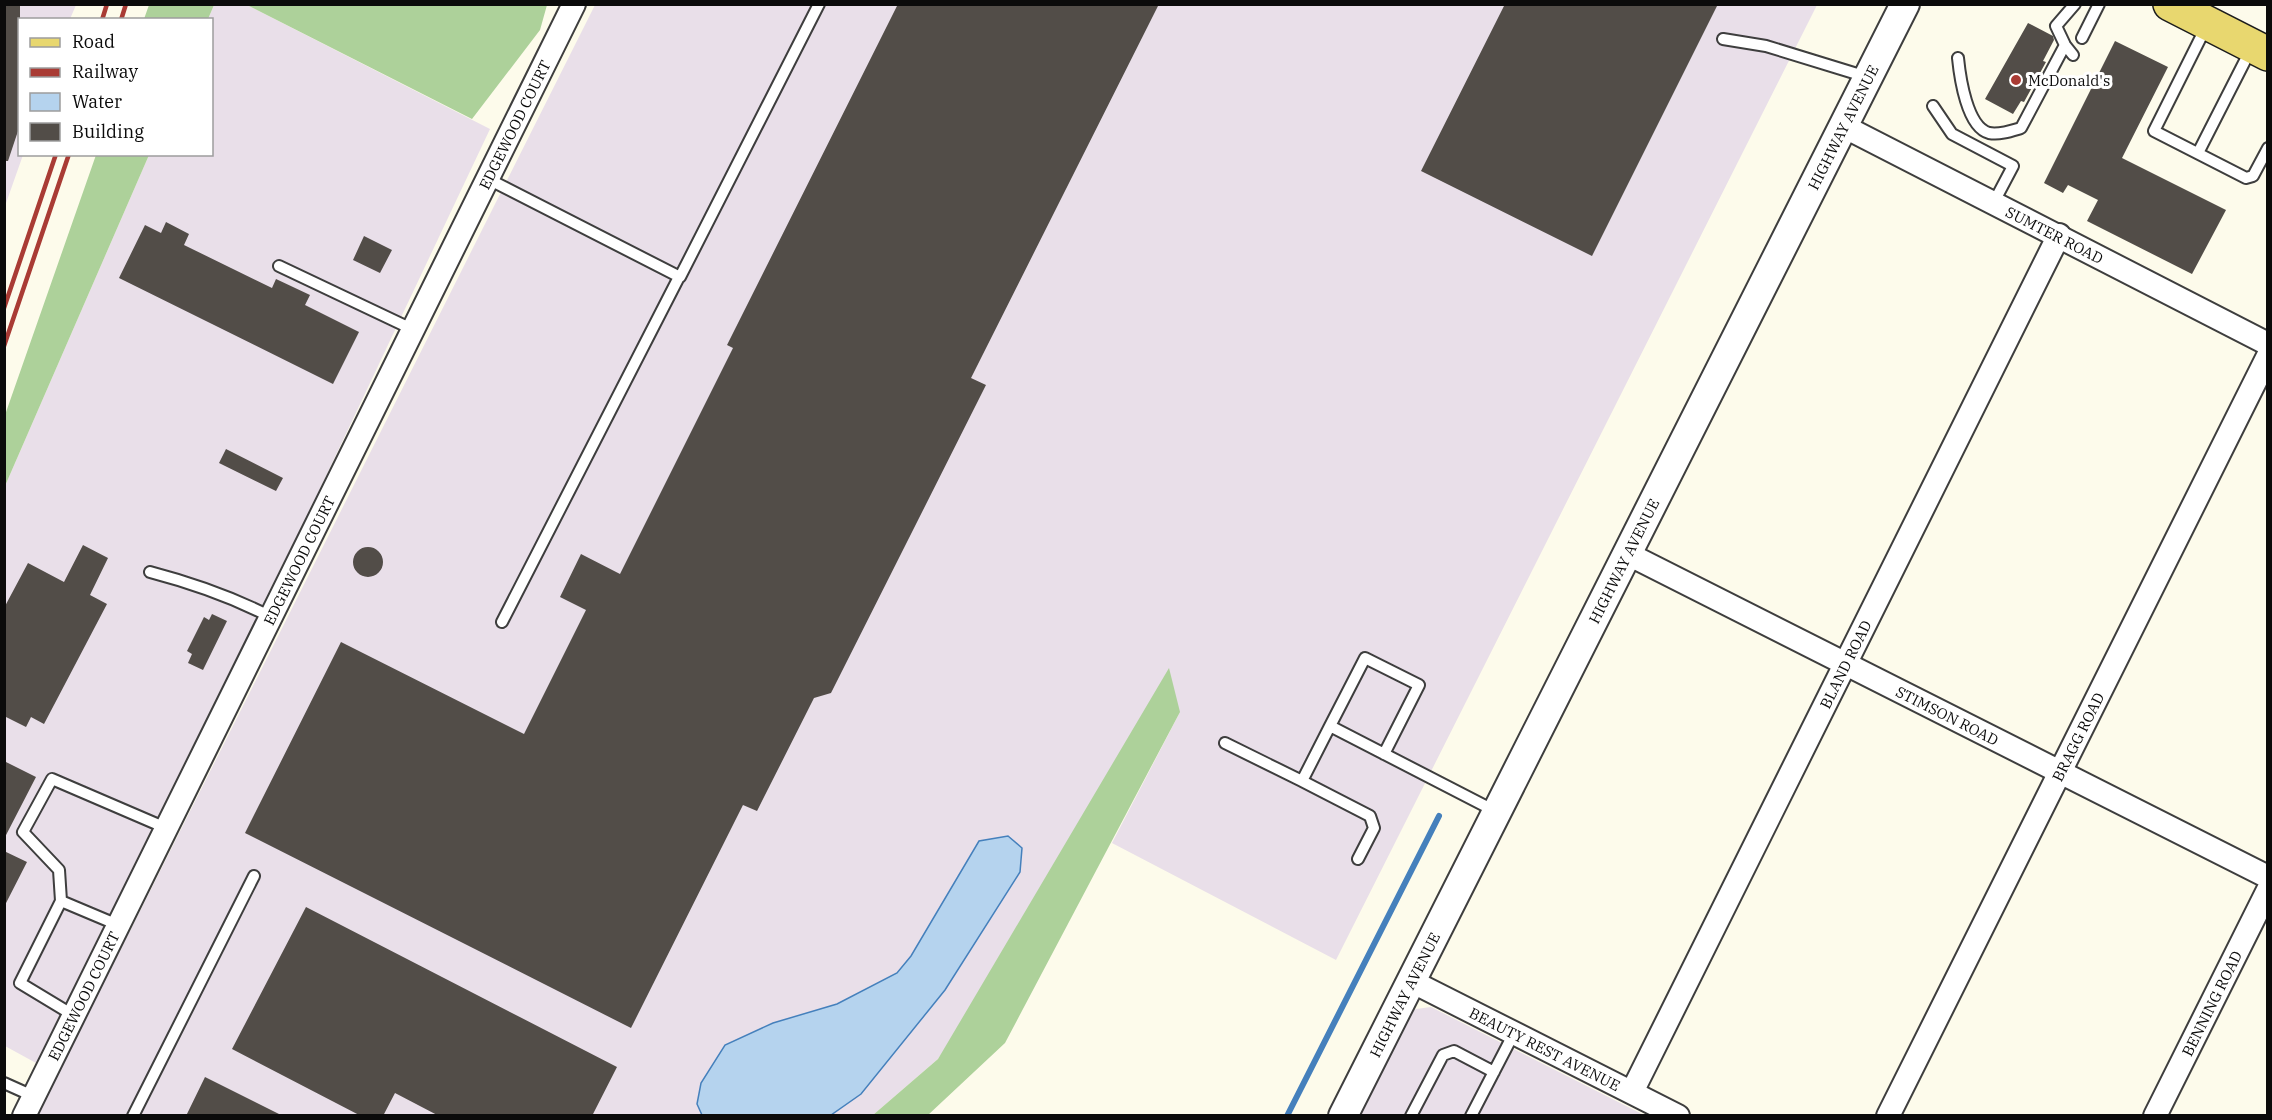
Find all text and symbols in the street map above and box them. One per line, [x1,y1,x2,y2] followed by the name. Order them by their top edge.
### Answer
[18,18,213,156] legend
[72,30,115,53] text: Road
[474,57,554,192] street label: EDGEWOOD COURT
[72,60,138,83] text: Railway
[1803,61,1882,193] street label: HIGHWAY AVENUE
[2028,71,2110,90] place label: McDonald's
[2009,73,2023,87] marker: McDonald's
[72,90,122,113] text: Water
[72,120,144,143] text: Building
[2003,202,2107,268] street label: SUMTER ROAD
[259,492,339,628] street label: EDGEWOOD COURT
[1584,495,1663,627] street label: HIGHWAY AVENUE
[1815,617,1875,712] street label: BLAND ROAD
[1893,681,2002,749] street label: STIMSON ROAD
[2047,689,2108,784] street label: BRAGG ROAD
[43,928,123,1064] street label: EDGEWOOD COURT
[1365,929,1444,1060] street label: HIGHWAY AVENUE
[2177,947,2246,1059] street label: BENNING ROAD
[1466,1003,1624,1095] street label: BEAUTY REST AVENUE

